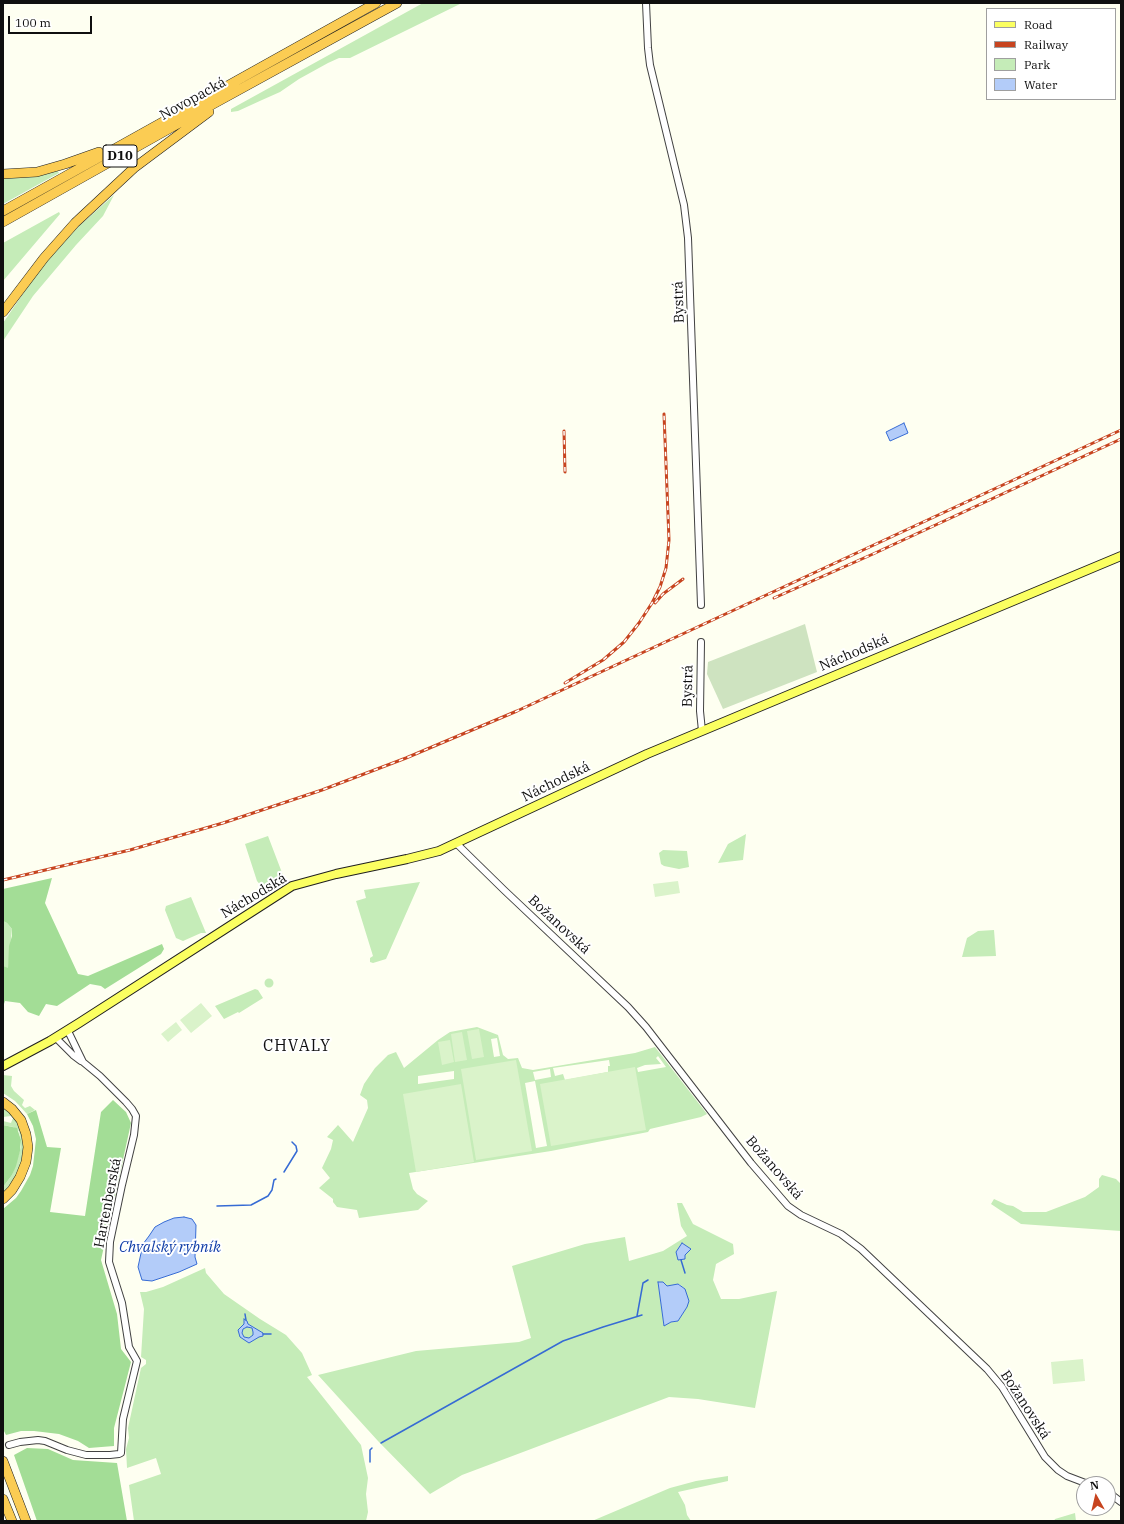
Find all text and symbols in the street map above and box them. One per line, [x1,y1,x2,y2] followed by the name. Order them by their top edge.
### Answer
[10,8,94,34] scale bar
[986,8,1116,100] legend
[15,15,51,30] text: 100 m
[1024,17,1053,32] text: Road
[1024,37,1068,52] text: Railway
[1024,57,1050,72] text: Park
[157,74,229,124] street label: Novopacká
[1024,77,1057,92] text: Water
[103,145,137,167] road number: D10
[670,281,688,323] street label: Bystrá
[817,631,891,675] street label: Náchodská
[679,665,697,707] street label: Bystrá
[519,758,593,806] street label: Náchodská
[218,870,290,922] street label: Náchodská
[524,892,594,958] street label: Božanovská
[263,1036,331,1056] district label: CHVALY
[742,1133,806,1203] street label: Božanovská
[91,1157,125,1249] street label: Hartenberská
[119,1239,221,1257] water label: Chvalský rybník
[997,1367,1053,1443] street label: Božanovská
[1076,1476,1116,1516] north arrow
[1089,1478,1100,1493] text: N

